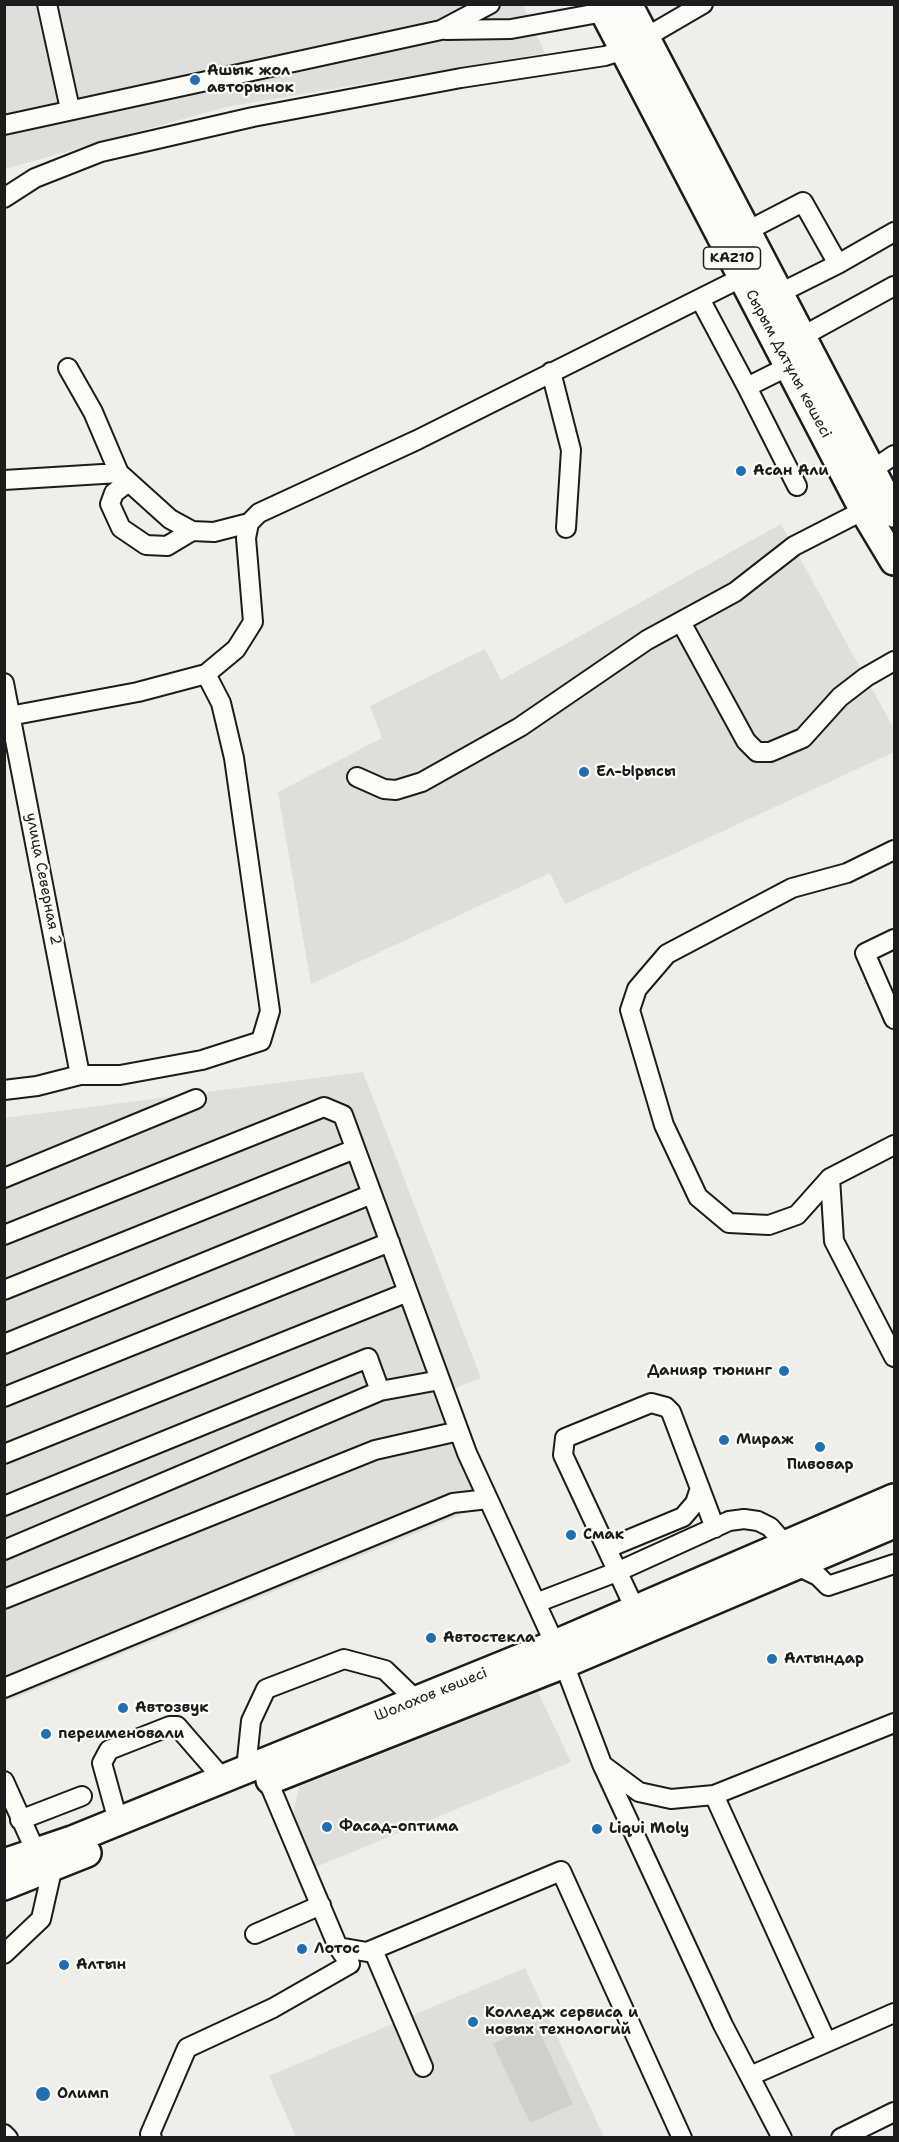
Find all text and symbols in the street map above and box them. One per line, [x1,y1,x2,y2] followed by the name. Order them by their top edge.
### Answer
[207,62,294,97] place label: Ашык жол авторынок
[188,73,202,87] marker: Ашык жол авторынок
[704,247,760,269] road number: KAZ10
[741,287,835,441] street label: Сырым Датұлы көшесі
[753,462,829,480] place label: Асан Али
[734,464,748,478] marker: Асан Али
[596,763,676,781] place label: Ел-Ырысы
[577,765,591,779] marker: Ел-Ырысы
[21,811,65,947] street label: улица Северная 2
[647,1362,772,1380] place label: Данияр тюнинг
[777,1364,791,1378] marker: Данияр тюнинг
[736,1431,794,1449] place label: Мираж
[717,1433,731,1447] marker: Мираж
[813,1440,827,1454] marker: Пивовар
[787,1456,853,1474] place label: Пивовар
[583,1526,624,1544] place label: Смак
[564,1528,578,1542] marker: Смак
[443,1629,535,1647] place label: Автостекла
[424,1631,438,1645] marker: Автостекла
[784,1650,864,1668] place label: Алтындар
[765,1652,779,1666] marker: Алтындар
[372,1664,490,1726] street label: Шолохов көшесі
[135,1699,209,1717] place label: Автозвук
[116,1701,130,1715] marker: Автозвук
[58,1725,184,1743] place label: переименовали
[39,1727,53,1741] marker: переименовали
[339,1818,458,1836] place label: Фасад-оптима
[320,1820,334,1834] marker: Фасад-оптима
[609,1820,689,1838] place label: Liqui Moly
[590,1822,604,1836] marker: Liqui Moly
[314,1940,360,1958] place label: Лотос
[295,1942,309,1956] marker: Лотос
[76,1956,126,1974] place label: Алтын
[57,1958,71,1972] marker: Алтын
[485,2004,638,2039] place label: Колледж сервиса и новых технологий
[466,2015,480,2029] marker: Колледж сервиса и новых технологий
[34,2085,52,2103] marker: Олимп
[57,2085,109,2103] place label: Олимп

